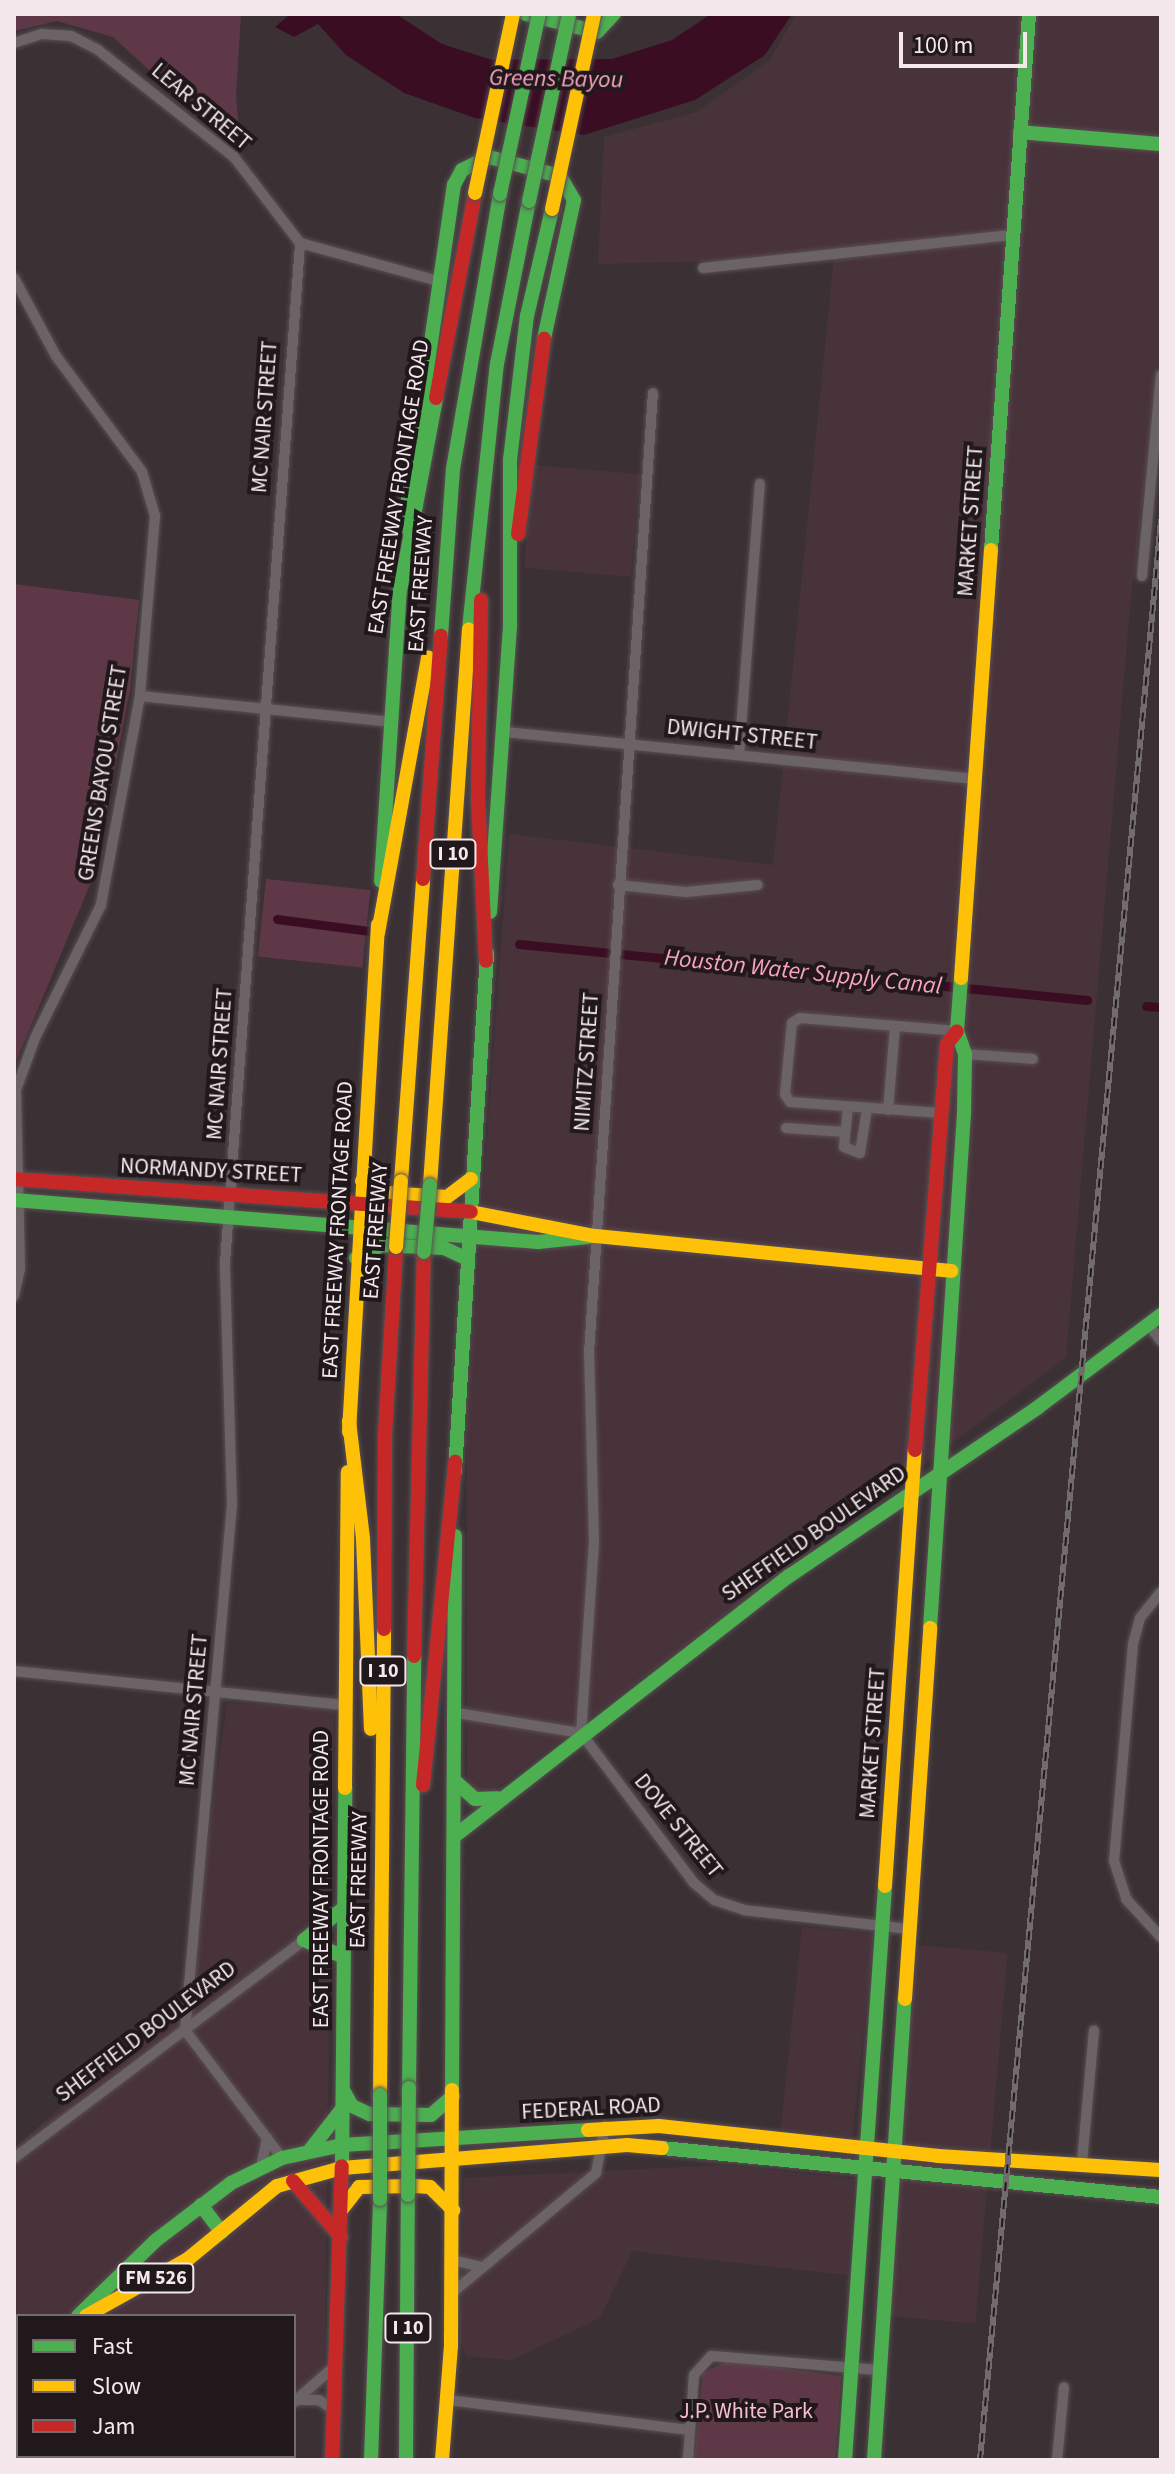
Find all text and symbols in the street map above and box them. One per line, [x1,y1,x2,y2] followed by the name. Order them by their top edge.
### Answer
[903,16,1031,66] scale bar
[913,28,973,63] text: 100 m
[146,58,256,156] street label: LEAR STREET
[489,63,623,95] water label: Greens Bayou
[363,338,435,636] street label: EAST FREEWAY FRONTAGE ROAD
[247,340,283,494] street label: MC NAIR STREET
[953,444,989,598] street label: MARKET STREET
[403,515,439,653] street label: EAST FREEWAY
[73,663,133,883] street label: GREENS BAYOU STREET
[665,714,819,756] street label: DWIGHT STREET
[429,838,477,870] road number: I 10
[663,943,943,1001] water label: Houston Water Supply Canal
[202,987,238,1141] street label: MC NAIR STREET
[569,992,605,1132] street label: NIMITZ STREET
[317,1080,359,1380] street label: EAST FREEWAY FRONTAGE ROAD
[119,1153,303,1189] street label: NORMANDY STREET
[358,1162,394,1300] street label: EAST FREEWAY
[717,1461,911,1607] street label: SHEFFIELD BOULEVARD
[174,1633,214,1787] street label: MC NAIR STREET
[359,1655,407,1687] road number: I 10
[855,1666,891,1820] street label: MARKET STREET
[309,1730,335,2028] street label: EAST FREEWAY FRONTAGE ROAD
[628,1769,728,1883] street label: DOVE STREET
[345,1811,373,1949] street label: EAST FREEWAY
[51,1956,241,2108] street label: SHEFFIELD BOULEVARD
[521,2092,661,2126] street label: FEDERAL ROAD
[116,2262,196,2294] road number: FM 526
[384,2312,432,2344] road number: I 10
[16,2314,296,2458] legend
[92,2329,133,2364] text: Fast
[92,2369,141,2404] text: Slow
[679,2399,813,2425] park label: J.P. White Park
[92,2409,136,2444] text: Jam

